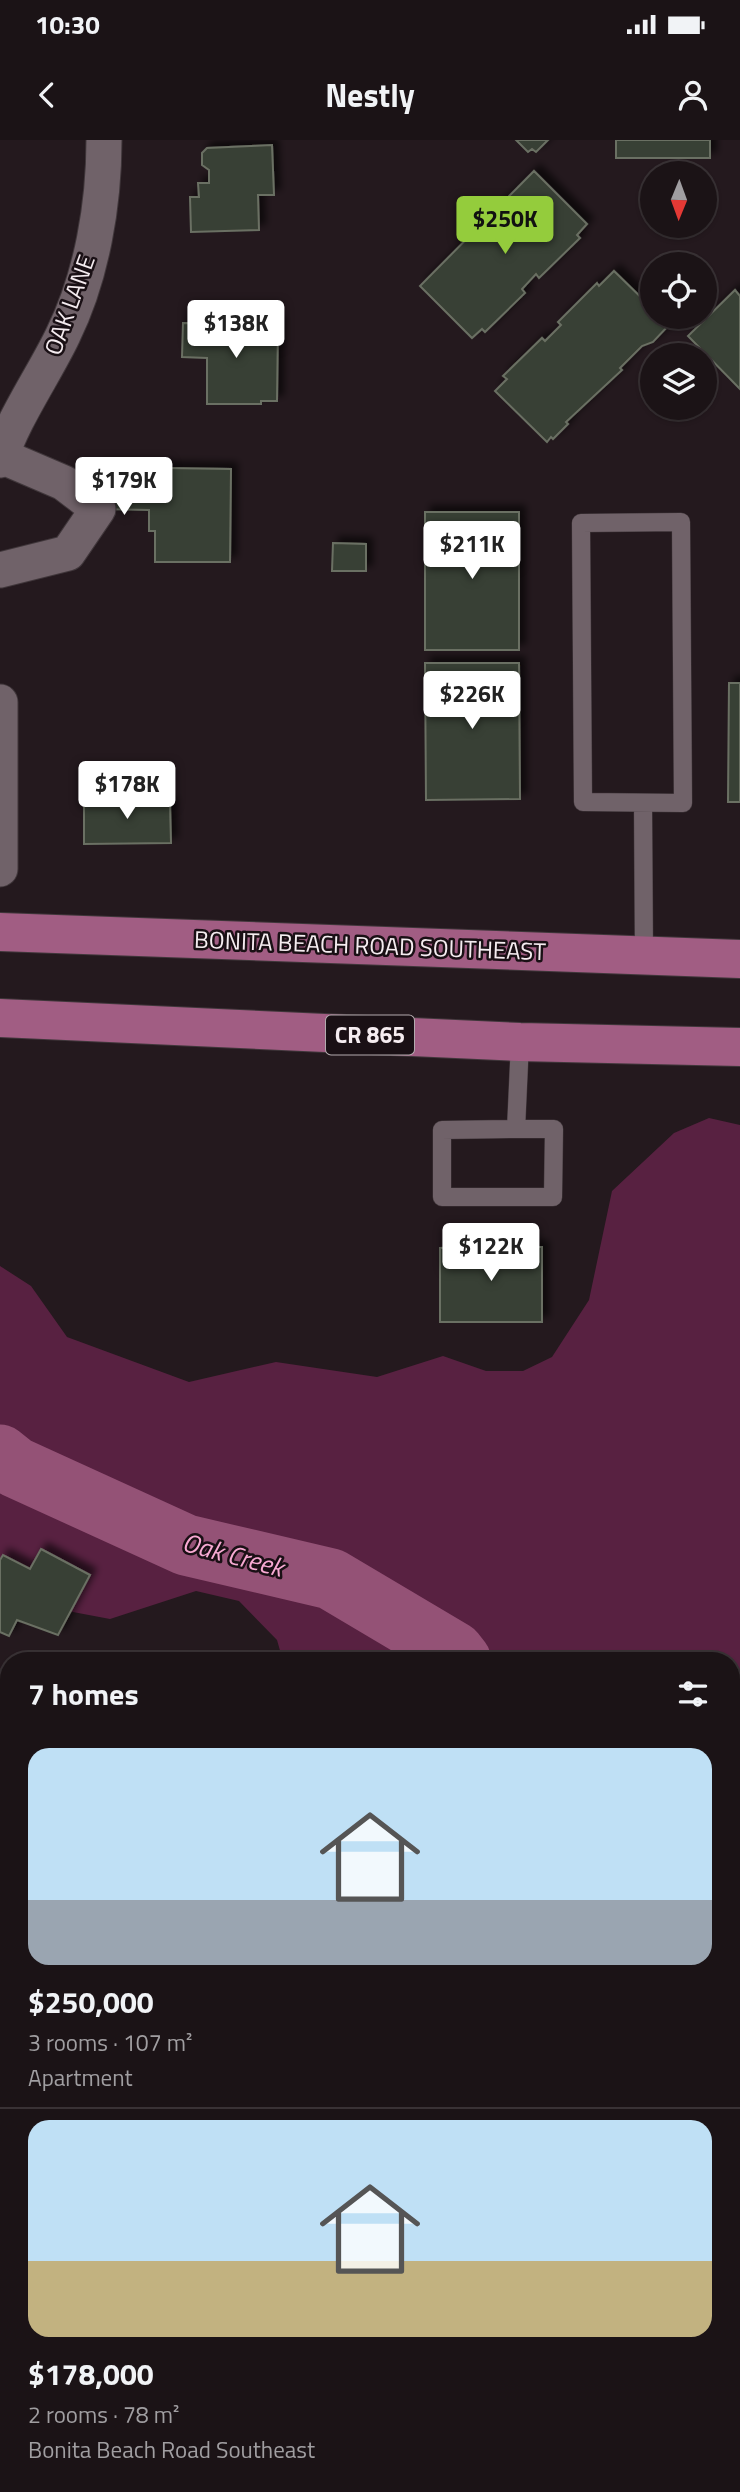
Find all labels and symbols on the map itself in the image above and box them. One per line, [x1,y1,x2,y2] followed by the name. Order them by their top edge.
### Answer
[640,161,718,238] north arrow
[456,197,554,256] pin: $250K
[34,250,104,360] street label: OAK LANE
[187,300,285,360] pin: $138K
[75,458,173,517] pin: $179K
[423,522,521,581] pin: $211K
[423,672,521,731] pin: $226K
[78,762,176,821] pin: $178K
[194,921,547,969] street label: BONITA BEACH ROAD SOUTHEAST
[326,1016,414,1054] road number: CR 865
[442,1224,540,1283] pin: $122K
[178,1522,291,1588] water label: Oak Creek

